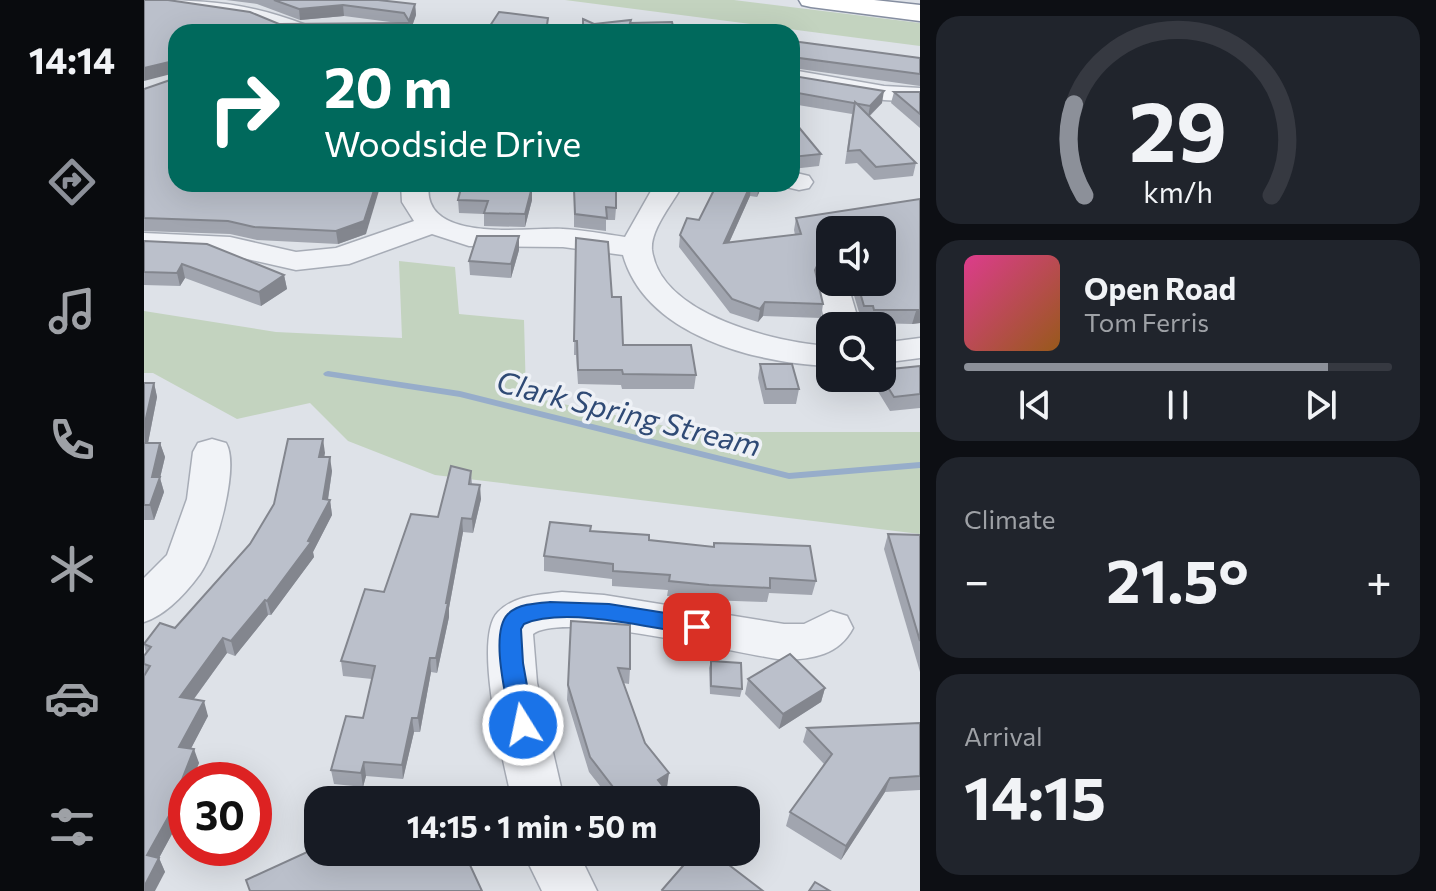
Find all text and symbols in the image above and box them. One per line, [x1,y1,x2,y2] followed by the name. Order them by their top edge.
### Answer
[29,37,115,81] text: 14:14
[324,51,452,120] text: 20 m
[192,56,296,160] icon: right
[1129,77,1227,179] text: 29
[324,120,581,164] text: Woodside Drive
[44,154,100,210] icon: directions
[1143,174,1213,209] text: km/h
[816,216,896,392] map controls
[816,216,896,296] button: sound
[1084,269,1236,306] text: Open Road
[44,283,100,339] icon: music
[1084,306,1209,337] text: Tom Ferris
[816,312,896,392] button: search
[493,361,765,463] water label: Clark Spring Stream
[1013,383,1057,427] icon: previous
[1156,383,1200,427] icon: pause
[1299,383,1343,427] icon: next
[44,412,100,468] icon: phone
[964,503,1056,534] text: Climate
[44,541,100,597] icon: climate
[1106,542,1249,615] text: 21.5°
[964,552,989,606] text: −
[1366,552,1392,606] text: +
[663,593,731,661] pin
[675,605,719,649] icon: arrive
[44,670,100,726] icon: car
[481,683,565,767] position arrow
[964,720,1043,751] text: Arrival
[964,759,1106,832] text: 14:15
[168,762,272,866] speed limit sign: 30
[44,799,100,855] icon: filters
[407,807,657,844] text: 14:15 · 1 min · 50 m

